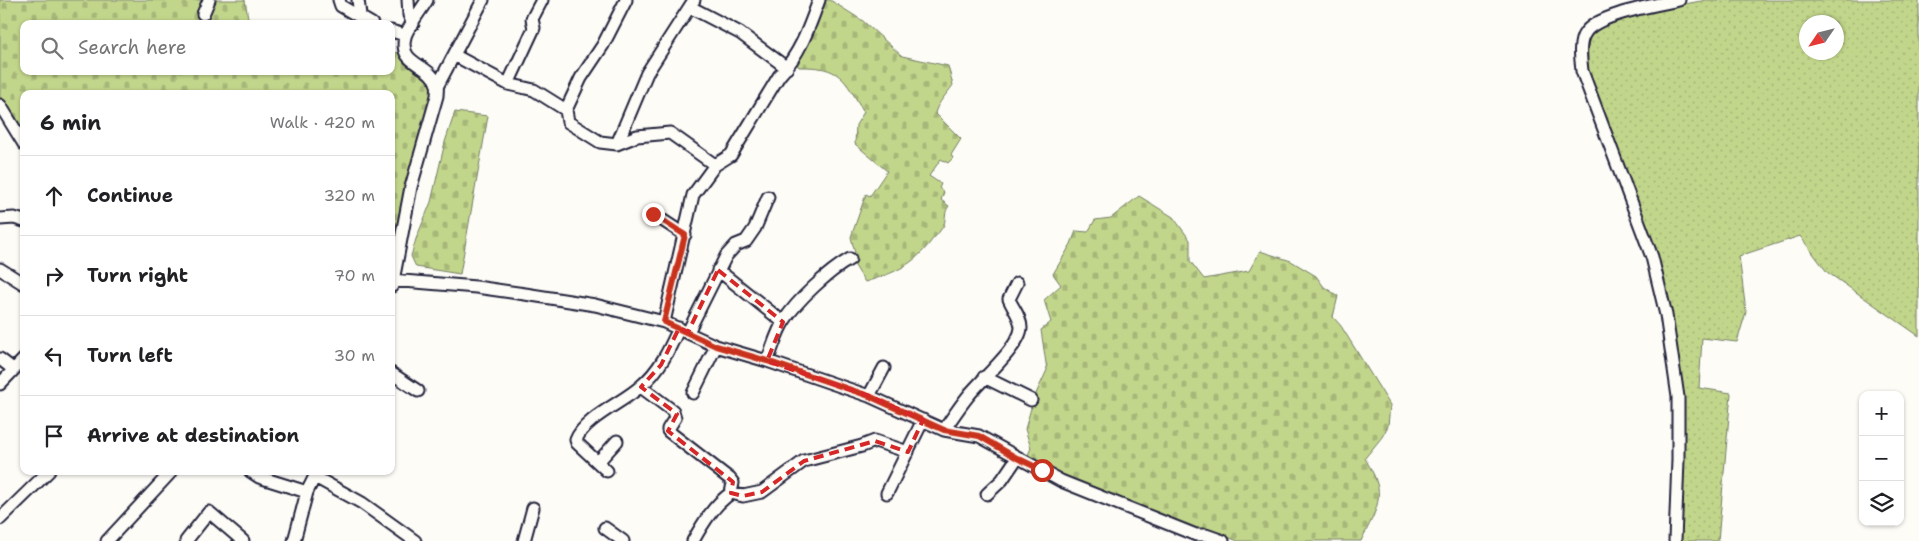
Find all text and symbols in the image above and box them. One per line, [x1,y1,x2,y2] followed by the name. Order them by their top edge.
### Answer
[1799,15,1844,60] north arrow
[20,20,395,75] search box
[38,34,66,62] icon: search
[78,35,187,60] text: Search here
[40,109,101,137] text: 6 min
[270,112,375,133] text: Walk · 420 m
[40,182,68,210] icon: ahead
[87,183,173,208] text: Continue
[324,185,375,206] text: 320 m
[642,203,665,226] route end
[40,262,68,290] icon: right
[87,263,188,288] text: Turn right
[334,265,375,286] text: 70 m
[40,342,68,370] icon: left
[87,343,173,368] text: Turn left
[334,345,375,366] text: 30 m
[1859,391,1904,526] map controls
[1859,391,1904,436] button: +
[40,422,68,450] icon: arrive
[87,423,299,448] text: Arrive at destination
[1859,436,1904,481] button: −
[1031,459,1054,482] route start
[1859,481,1904,526] button: layers

